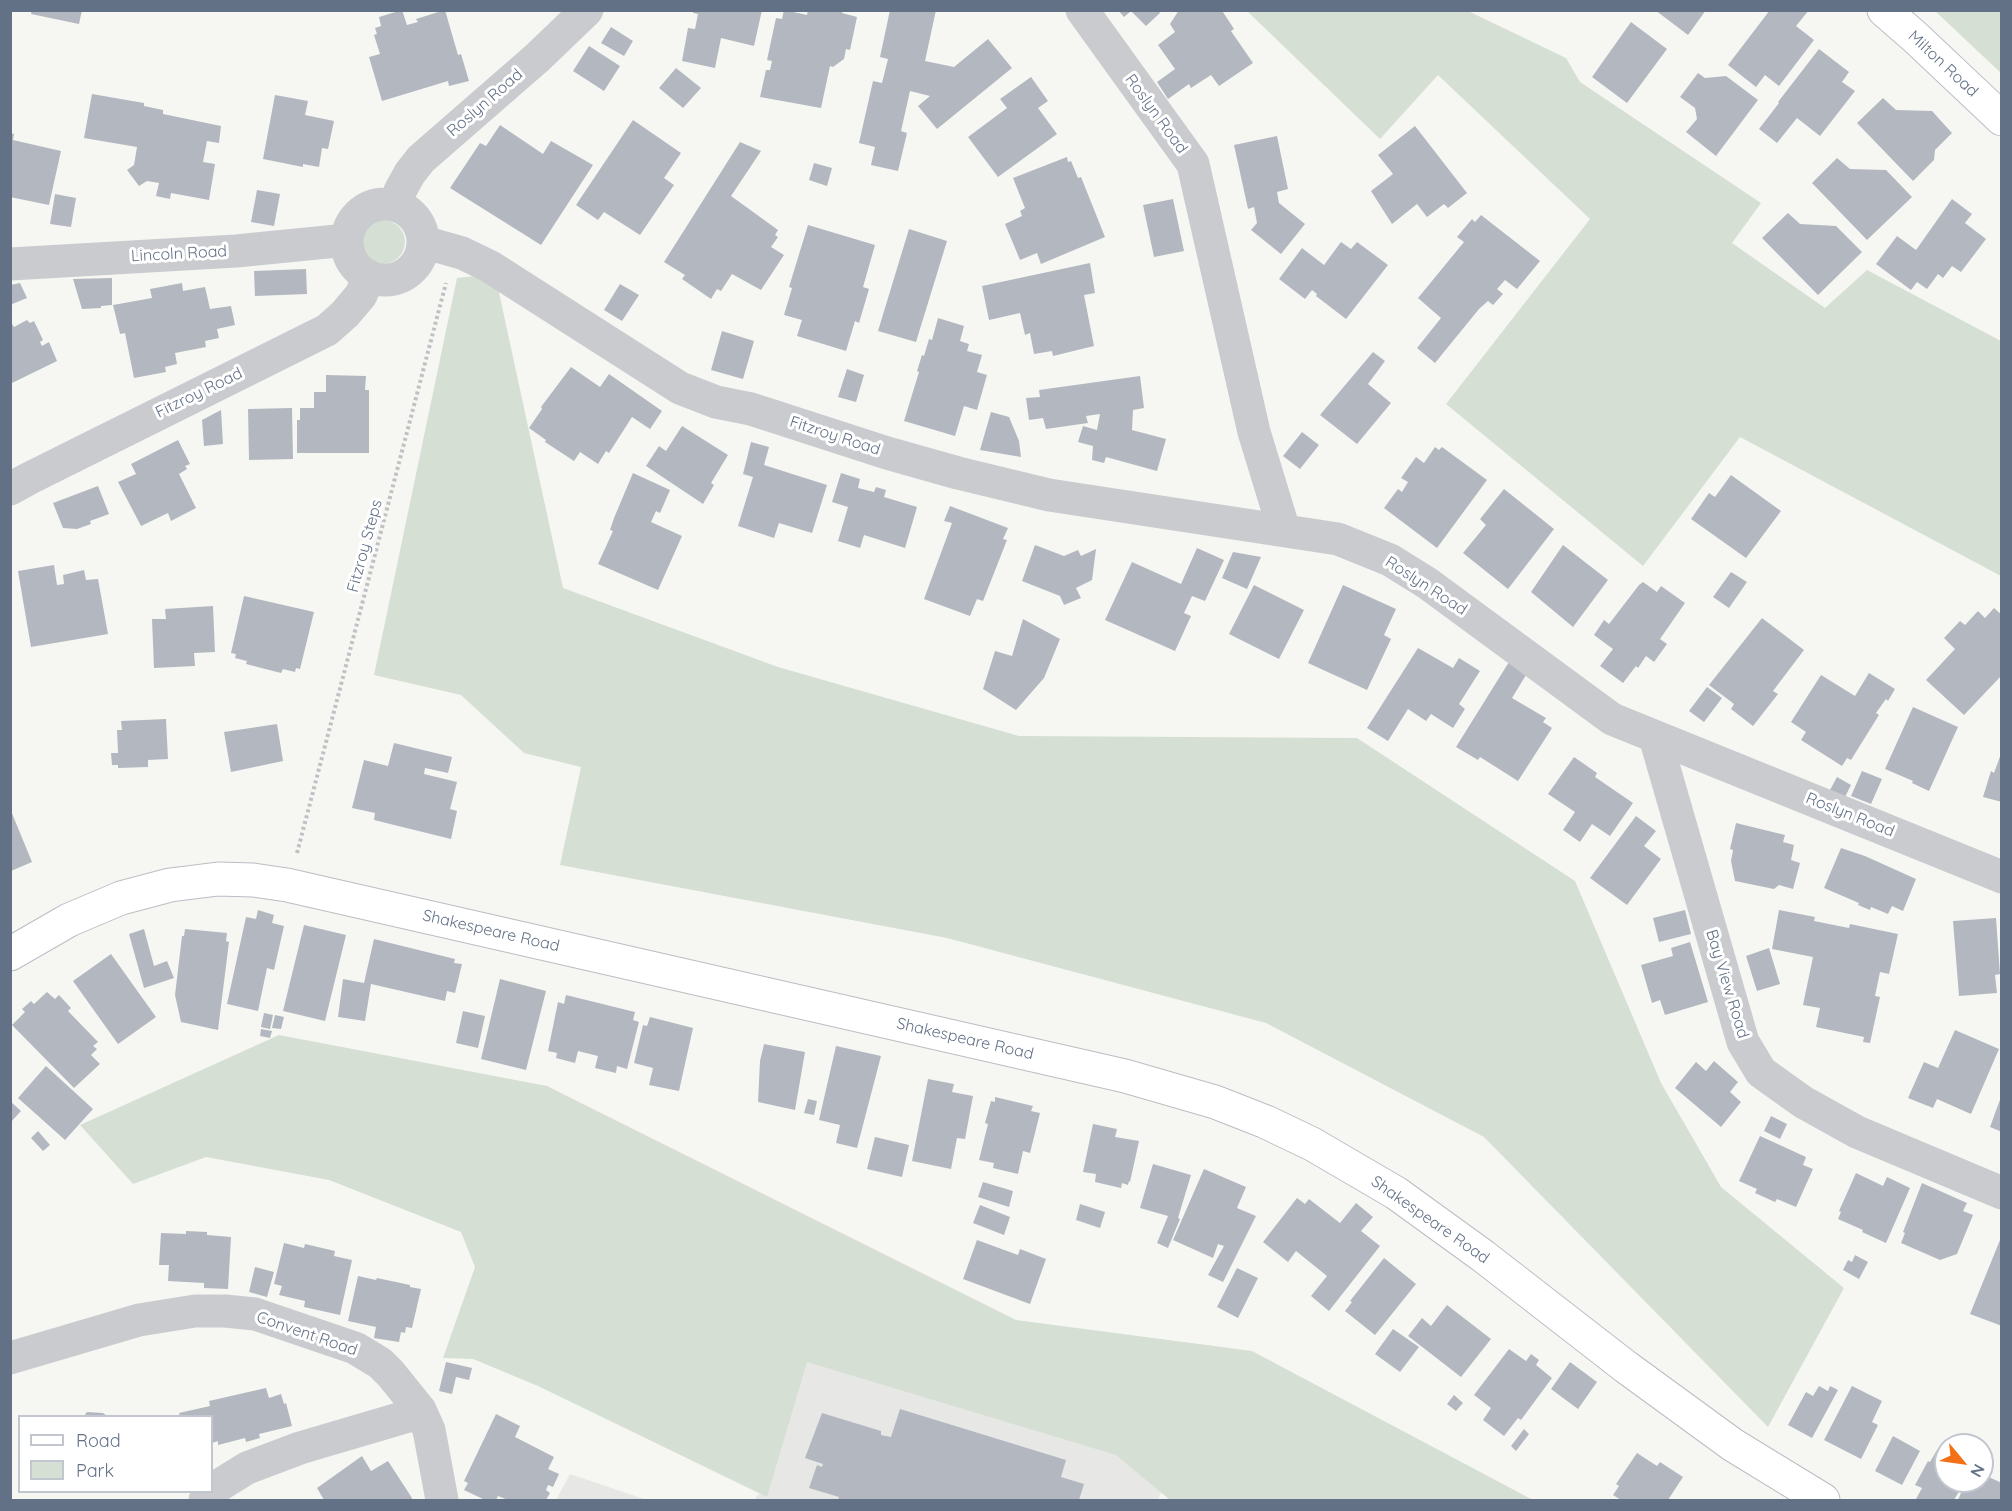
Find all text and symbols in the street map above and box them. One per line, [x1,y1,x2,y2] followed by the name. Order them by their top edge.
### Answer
[1904,27,1982,101] street label: Milton Road
[443,65,527,141] street label: Roslyn Road
[1121,70,1191,158] street label: Roslyn Road
[130,242,228,266] street label: Lincoln Road
[152,364,246,422] street label: Fitzroy Road
[787,412,883,460] street label: Fitzroy Road
[343,498,387,594] street label: Fitzroy Steps
[1382,552,1470,620] street label: Roslyn Road
[1803,789,1897,841] street label: Roslyn Road
[421,906,561,956] street label: Shakespeare Road
[1701,927,1753,1041] street label: Bay View Road
[895,1014,1035,1064] street label: Shakespeare Road
[1367,1172,1493,1268] street label: Shakespeare Road
[254,1308,360,1360] street label: Convent Road
[18,1415,213,1493] legend
[76,1429,121,1452] text: Road
[1934,1433,1994,1493] north arrow
[76,1459,114,1482] text: Park
[1966,1461,1990,1481] text: N

